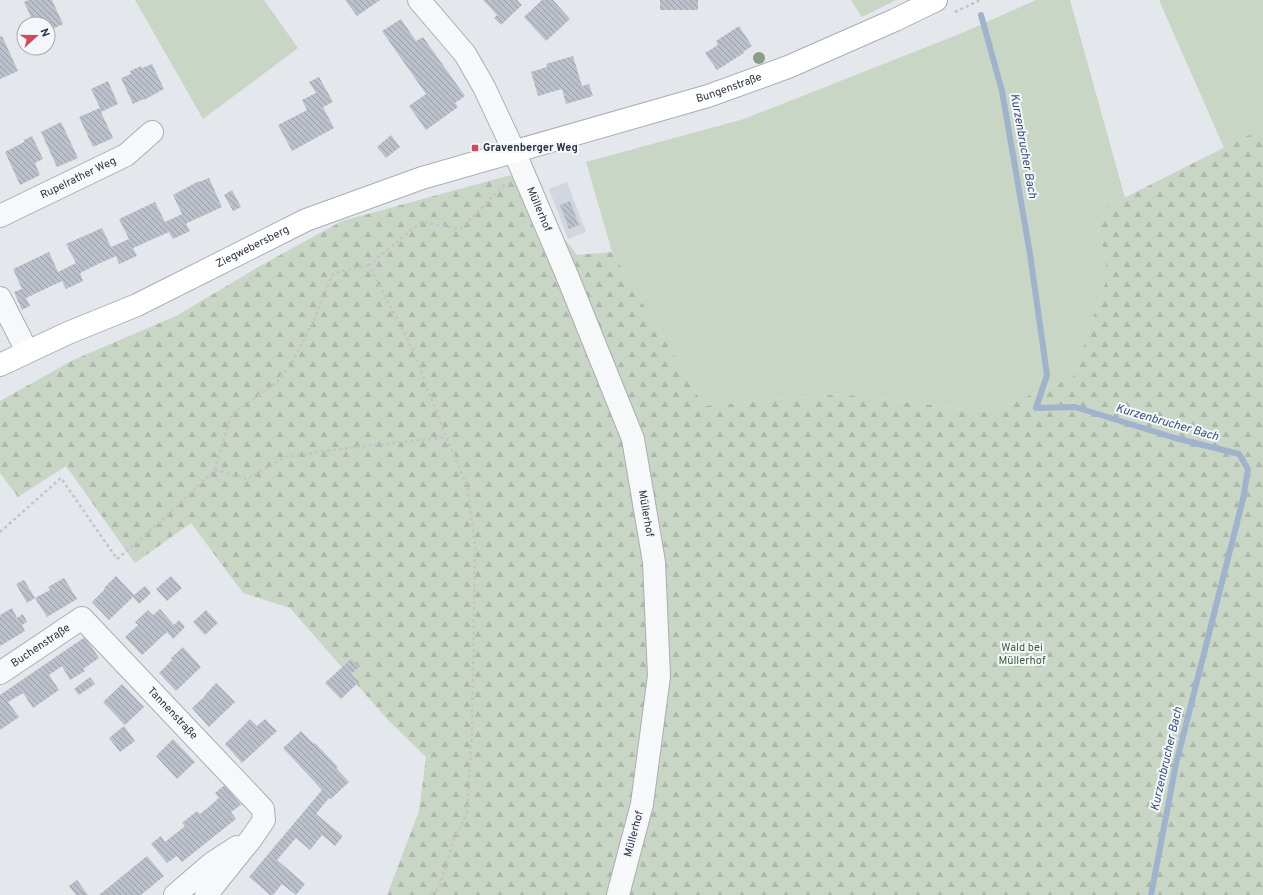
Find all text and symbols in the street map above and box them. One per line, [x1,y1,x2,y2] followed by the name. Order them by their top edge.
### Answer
[16,16,56,56] north arrow
[36,27,52,39] text: N
[694,70,764,106] street label: Bungenstraße
[1006,92,1040,200] water label: Kurzenbrucher Bach
[483,141,578,155] place label: Gravenberger Weg
[470,143,480,153] marker: Gravenberger Weg
[38,154,119,202] street label: Rupelrather Weg
[523,185,555,234] street label: Müllerhof
[214,223,292,271] street label: Ziegwebersberg
[1114,401,1221,445] water label: Kurzenbrucher Bach
[635,489,657,538] street label: Müllerhof
[9,621,73,670] street label: Buchenstraße
[998,641,1046,668] park label: Wald bei Müllerhof
[144,684,201,743] street label: Tannenstraße
[1147,705,1187,813] water label: Kurzenbrucher Bach
[621,809,647,859] street label: Müllerhof

